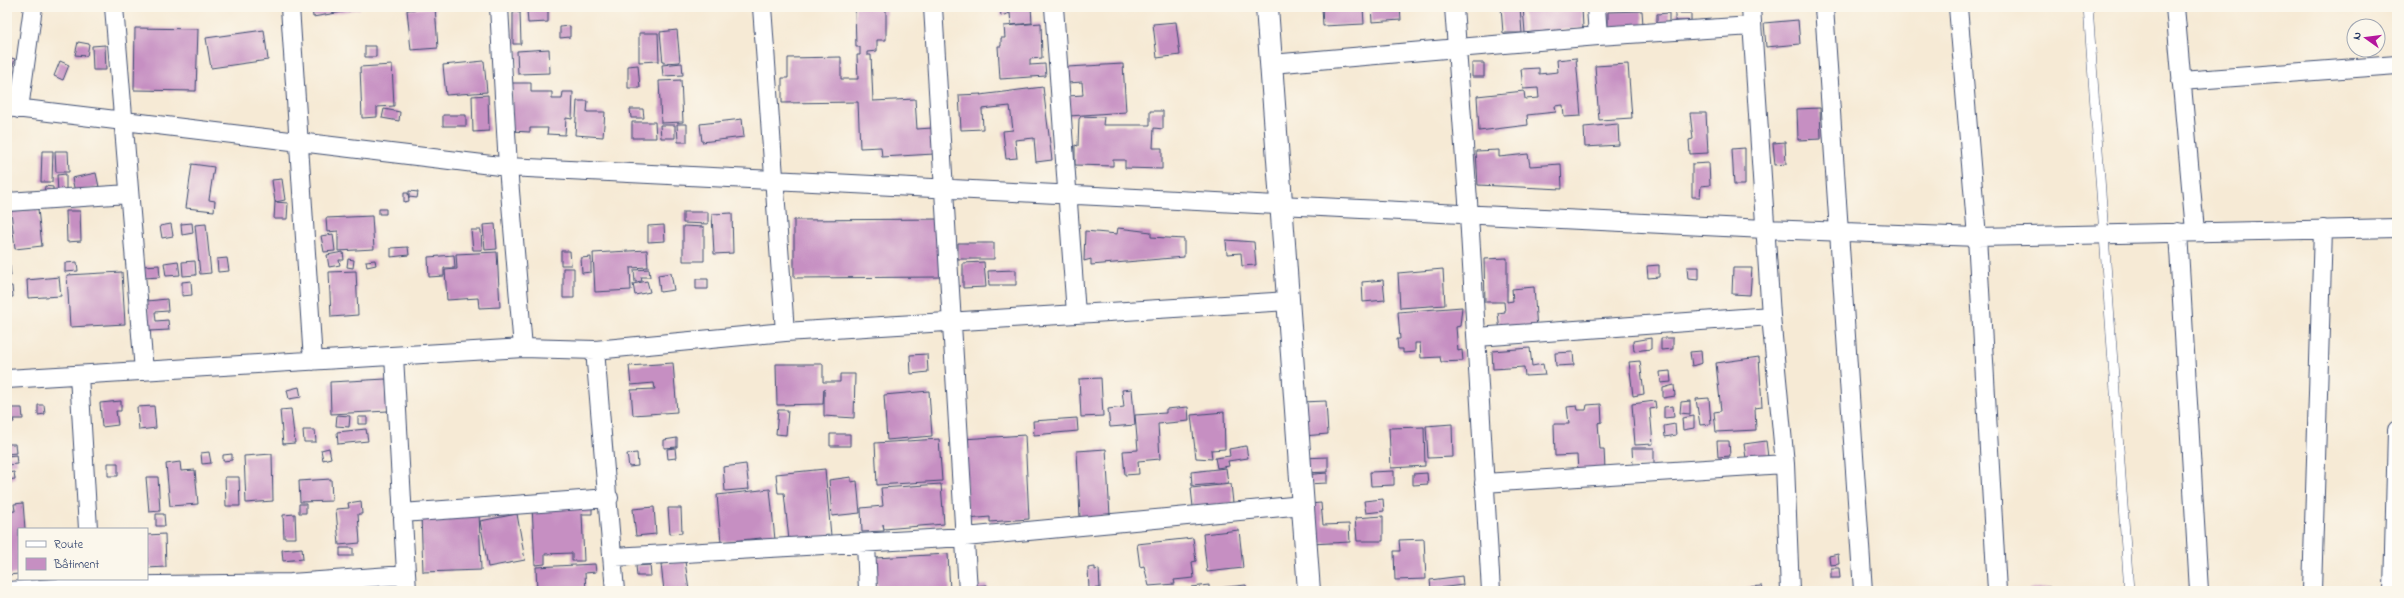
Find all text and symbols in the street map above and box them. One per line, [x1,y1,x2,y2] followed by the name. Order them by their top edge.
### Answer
[2346,18,2386,58] north arrow
[2349,30,2366,41] text: N
[18,528,148,580] legend
[54,536,84,554] text: Route
[53,556,99,574] text: Bâtiment

